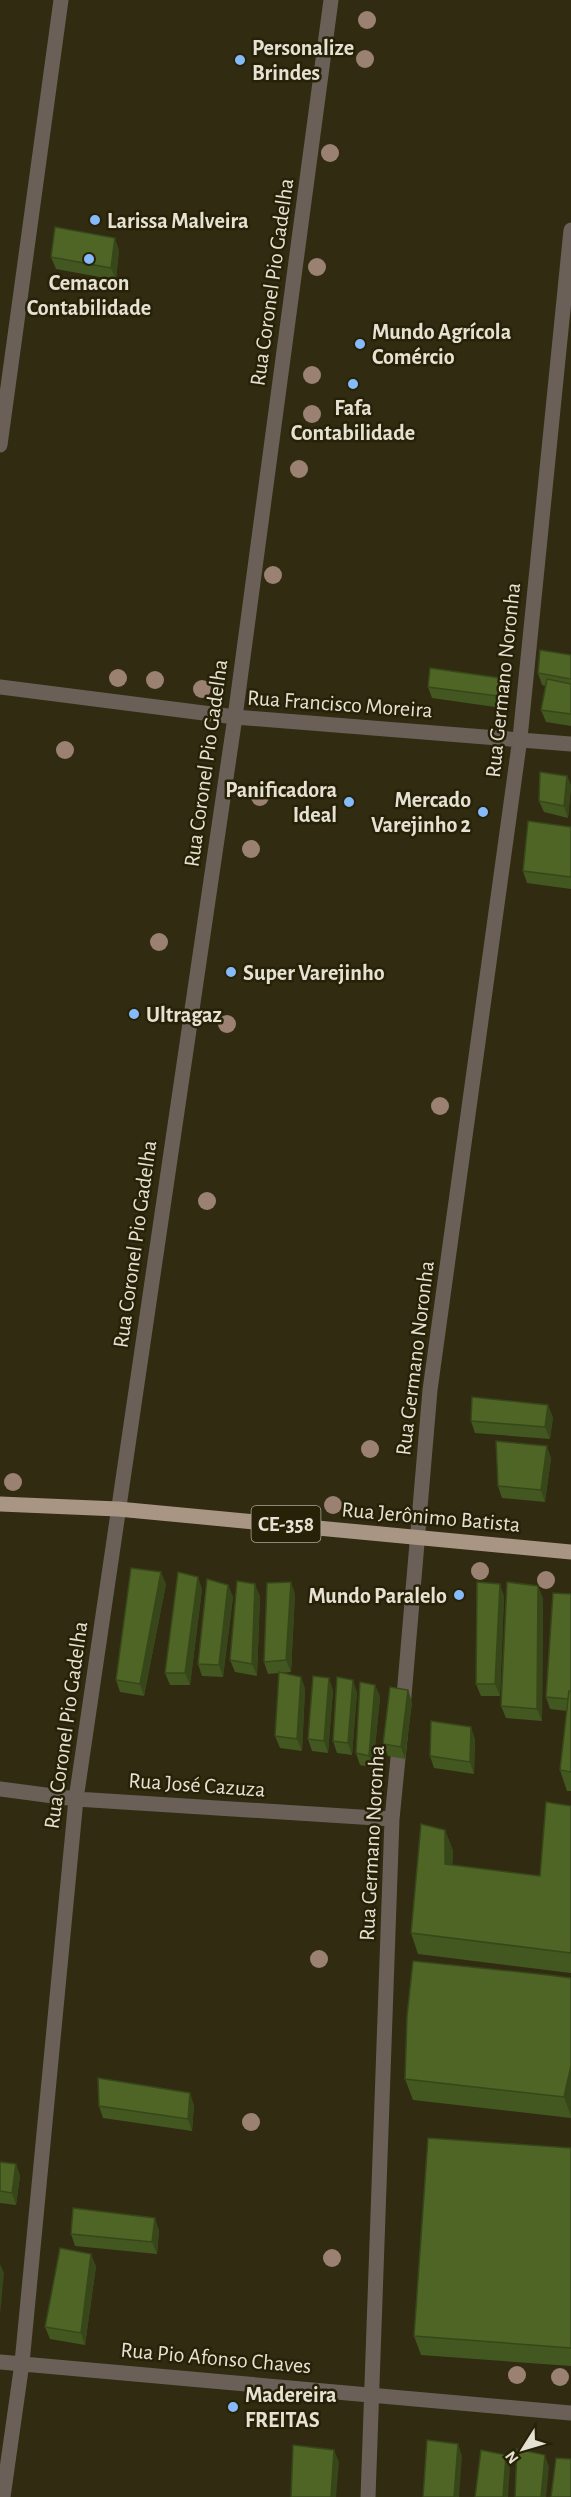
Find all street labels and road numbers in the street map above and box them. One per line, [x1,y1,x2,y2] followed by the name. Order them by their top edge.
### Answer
[247,177,297,387] street label: Rua Coronel Pio Gadelha
[482,582,524,779] street label: Rua Germano Noronha
[181,658,231,868] street label: Rua Coronel Pio Gadelha
[247,687,433,721] street label: Rua Francisco Moreira
[110,1139,160,1349] street label: Rua Coronel Pio Gadelha
[392,1260,438,1457] street label: Rua Germano Noronha
[341,1498,521,1536] street label: Rua Jerônimo Batista
[252,1506,320,1542] road number: CE-358
[41,1620,91,1830] street label: Rua Coronel Pio Gadelha
[356,1745,388,1941] street label: Rua Germano Noronha
[128,1769,266,1801] street label: Rua José Cazuza
[120,2339,312,2377] street label: Rua Pio Afonso Chaves

